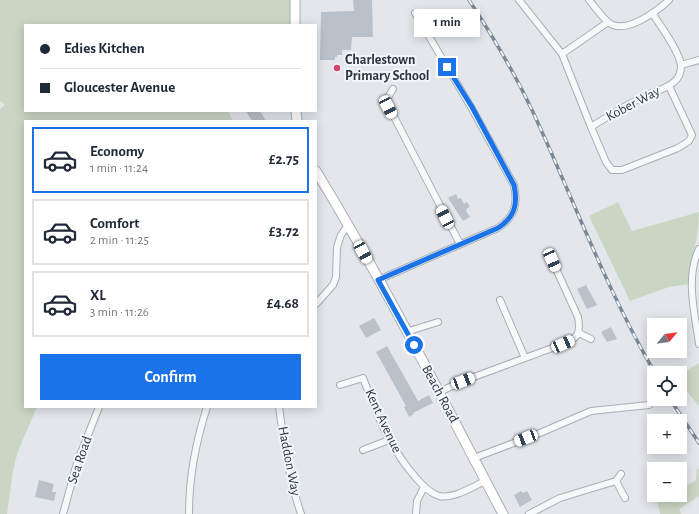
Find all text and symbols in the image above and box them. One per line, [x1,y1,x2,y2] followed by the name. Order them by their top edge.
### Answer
[414,9,480,37] callout: 1 min
[433,16,461,29] text: 1 min
[64,41,145,56] text: Edies Kitchen
[345,53,430,83] place label: Charlestown Primary School
[438,58,456,76] route end
[332,63,342,73] marker: Charlestown Primary School
[64,80,175,95] text: Gloucester Avenue
[604,84,662,124] street label: Kober Way
[377,94,399,120] car
[42,142,78,178] icon: car
[90,144,144,159] text: Economy
[269,152,299,167] text: £2.75
[90,162,148,175] text: 1 min · 11:24
[434,204,456,230] car
[42,214,78,250] icon: car
[90,216,139,231] text: Comfort
[269,224,299,239] text: £3.72
[90,234,149,247] text: 2 min · 11:25
[352,239,374,265] car
[542,247,562,273] car
[42,286,78,322] icon: car
[90,288,106,303] text: XL
[267,296,299,311] text: £4.68
[90,306,149,319] text: 3 min · 11:26
[647,318,687,358] north arrow
[647,318,687,502] map controls
[550,334,576,354] car
[405,336,423,354] route start
[40,354,301,400] button: Confirm
[419,363,461,425] street label: Beach Road
[647,366,687,406] button: locate
[450,371,476,391] car
[362,387,404,455] street label: Kent Avenue
[647,414,687,454] button: +
[275,425,303,497] street label: Haddon Way
[513,428,539,448] car
[65,434,95,486] street label: Sea Road
[647,462,687,502] button: −

